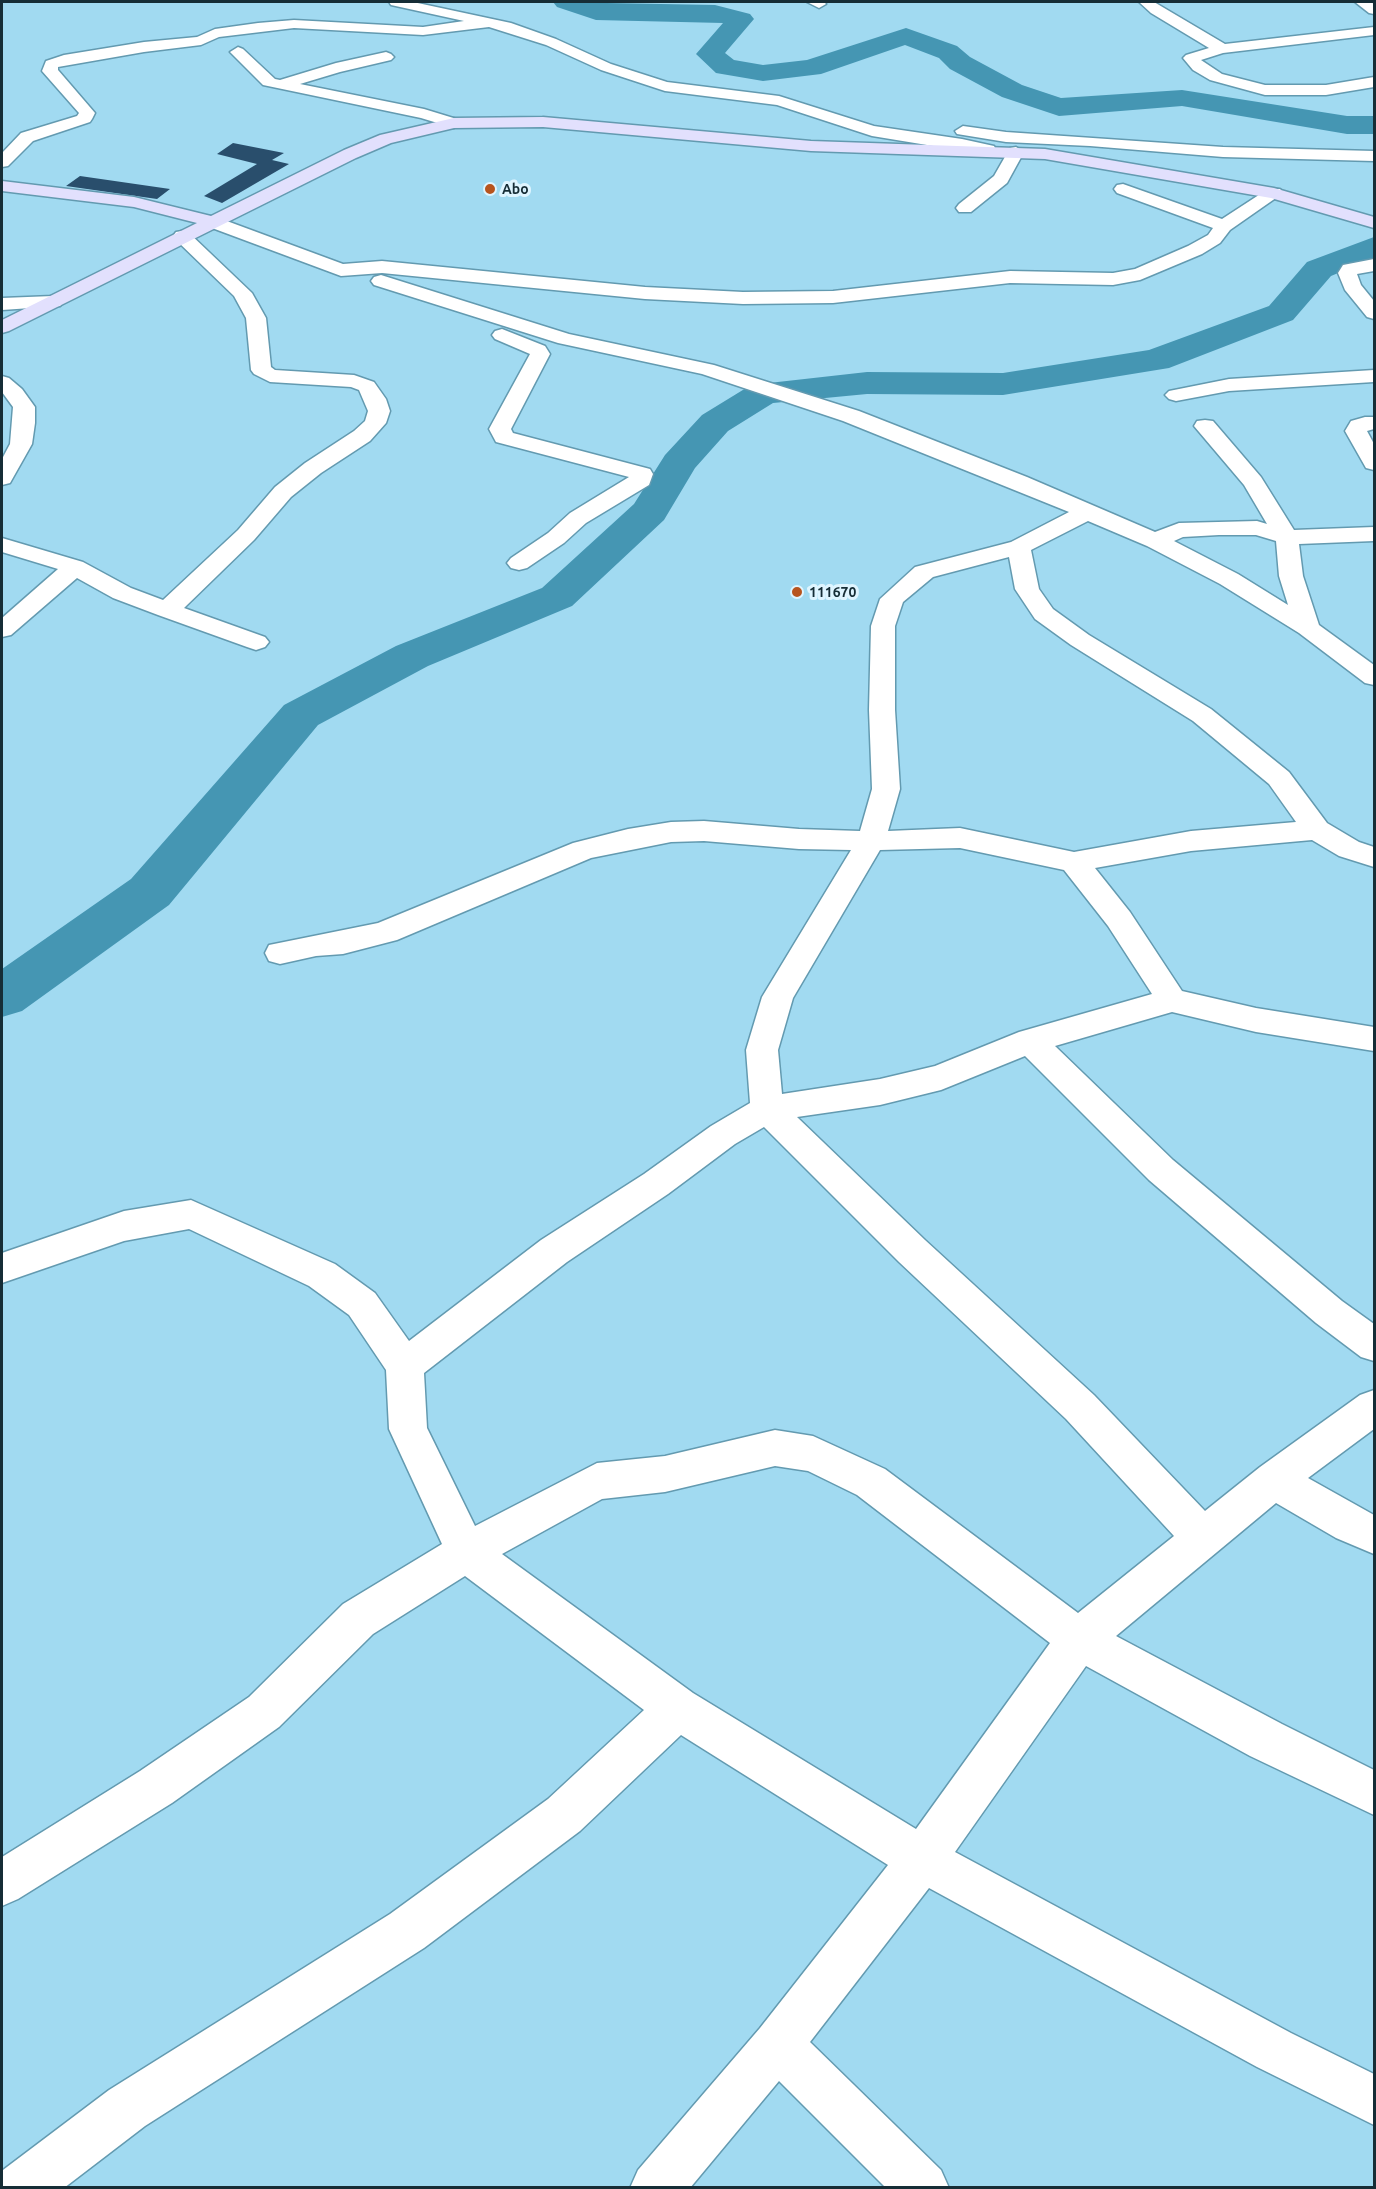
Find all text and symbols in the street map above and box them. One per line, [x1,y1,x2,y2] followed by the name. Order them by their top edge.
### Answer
[502,181,529,197] place label: Abo
[483,182,497,196] marker: Abo
[809,584,856,600] place label: 111670
[790,585,804,599] marker: 111670

